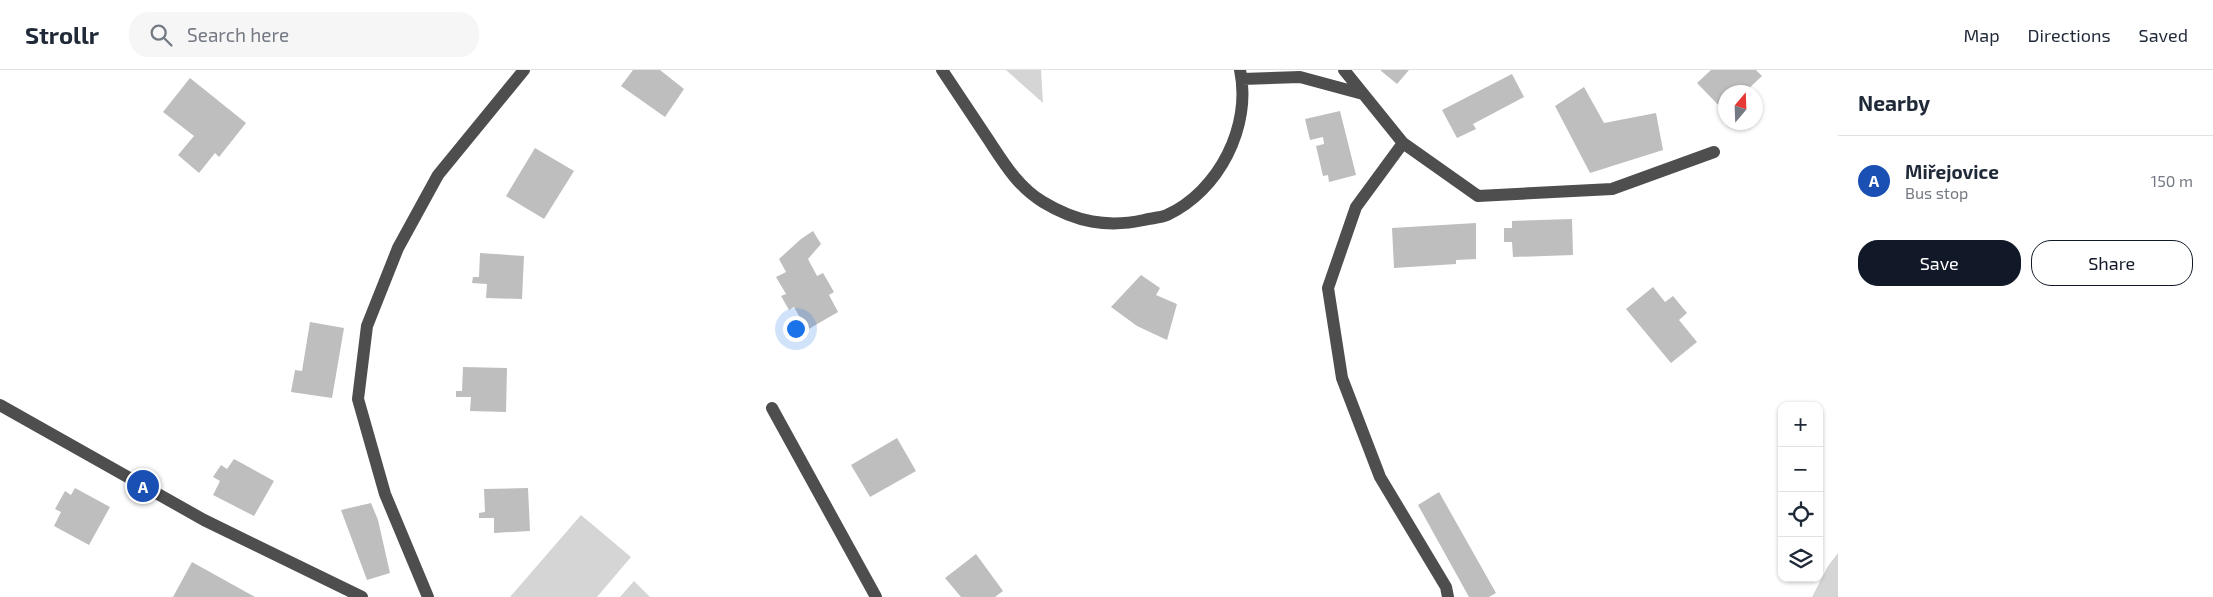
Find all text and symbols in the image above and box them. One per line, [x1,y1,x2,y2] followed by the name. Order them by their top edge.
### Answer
[129,12,479,57] search box
[25,20,99,49] text: Strollr
[147,21,175,49] icon: search
[187,23,289,46] text: Search here
[1963,24,2000,46] text: Map
[2028,24,2111,46] text: Directions
[2139,24,2188,46] text: Saved
[1718,85,1763,130] north arrow
[1858,90,1930,115] text: Nearby
[1905,160,1999,183] text: Miřejovice
[1869,171,1879,190] text: A
[2151,171,2193,190] text: 150 m
[1905,183,1968,202] text: Bus stop
[1858,240,2021,286] button: Save
[2031,240,2193,286] button: Share
[783,316,809,342] your location
[1778,402,1823,582] map controls
[1778,402,1823,447] button: +
[1778,447,1823,492] button: −
[127,467,159,505] pin: A
[1778,492,1823,537] button: locate
[1778,537,1823,582] button: layers

